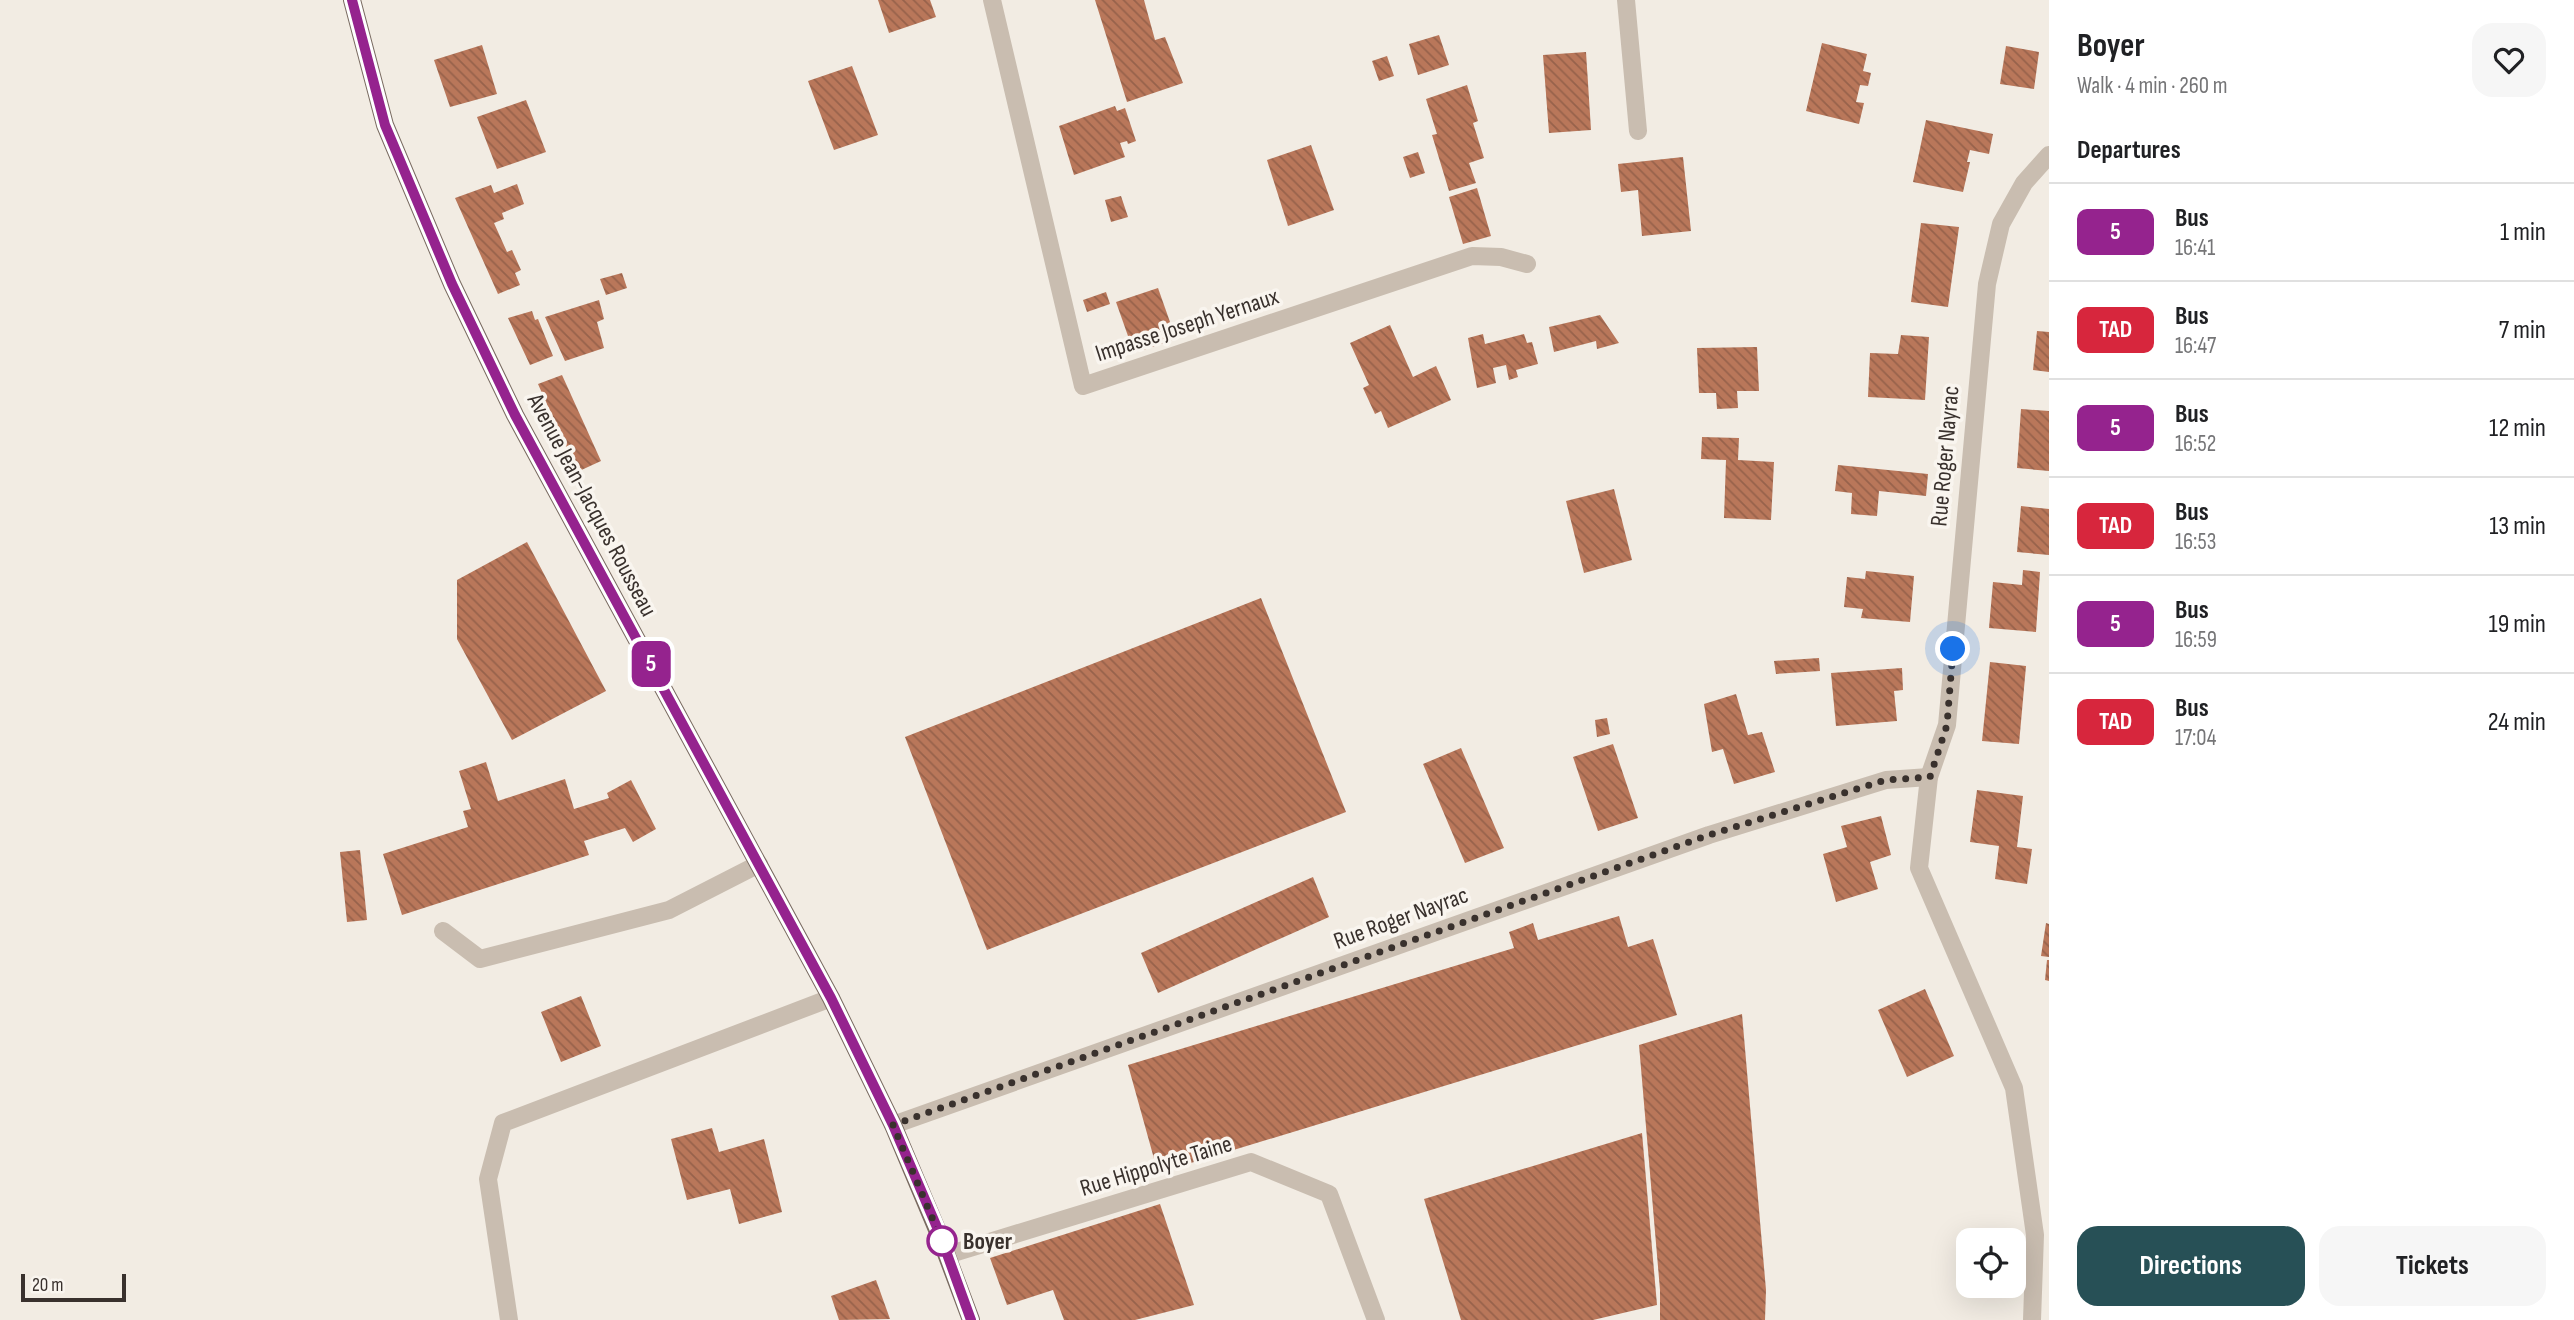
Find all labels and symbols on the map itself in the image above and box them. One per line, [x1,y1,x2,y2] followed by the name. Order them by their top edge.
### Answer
[1092,282,1282,368] street label: Impasse Joseph Yernaux
[1924,384,1966,528] street label: Rue Roger Nayrac
[520,388,663,621] street label: Avenue Jean-Jacques Rousseau
[1935,631,1970,666] your location
[628,641,674,687] line badge: 5
[1330,880,1472,956] street label: Rue Roger Nayrac
[1077,1129,1235,1203] street label: Rue Hippolyte Taine
[927,1226,957,1256] marker: Boyer
[963,1227,1013,1256] place label: Boyer
[21,1271,126,1303] scale bar

